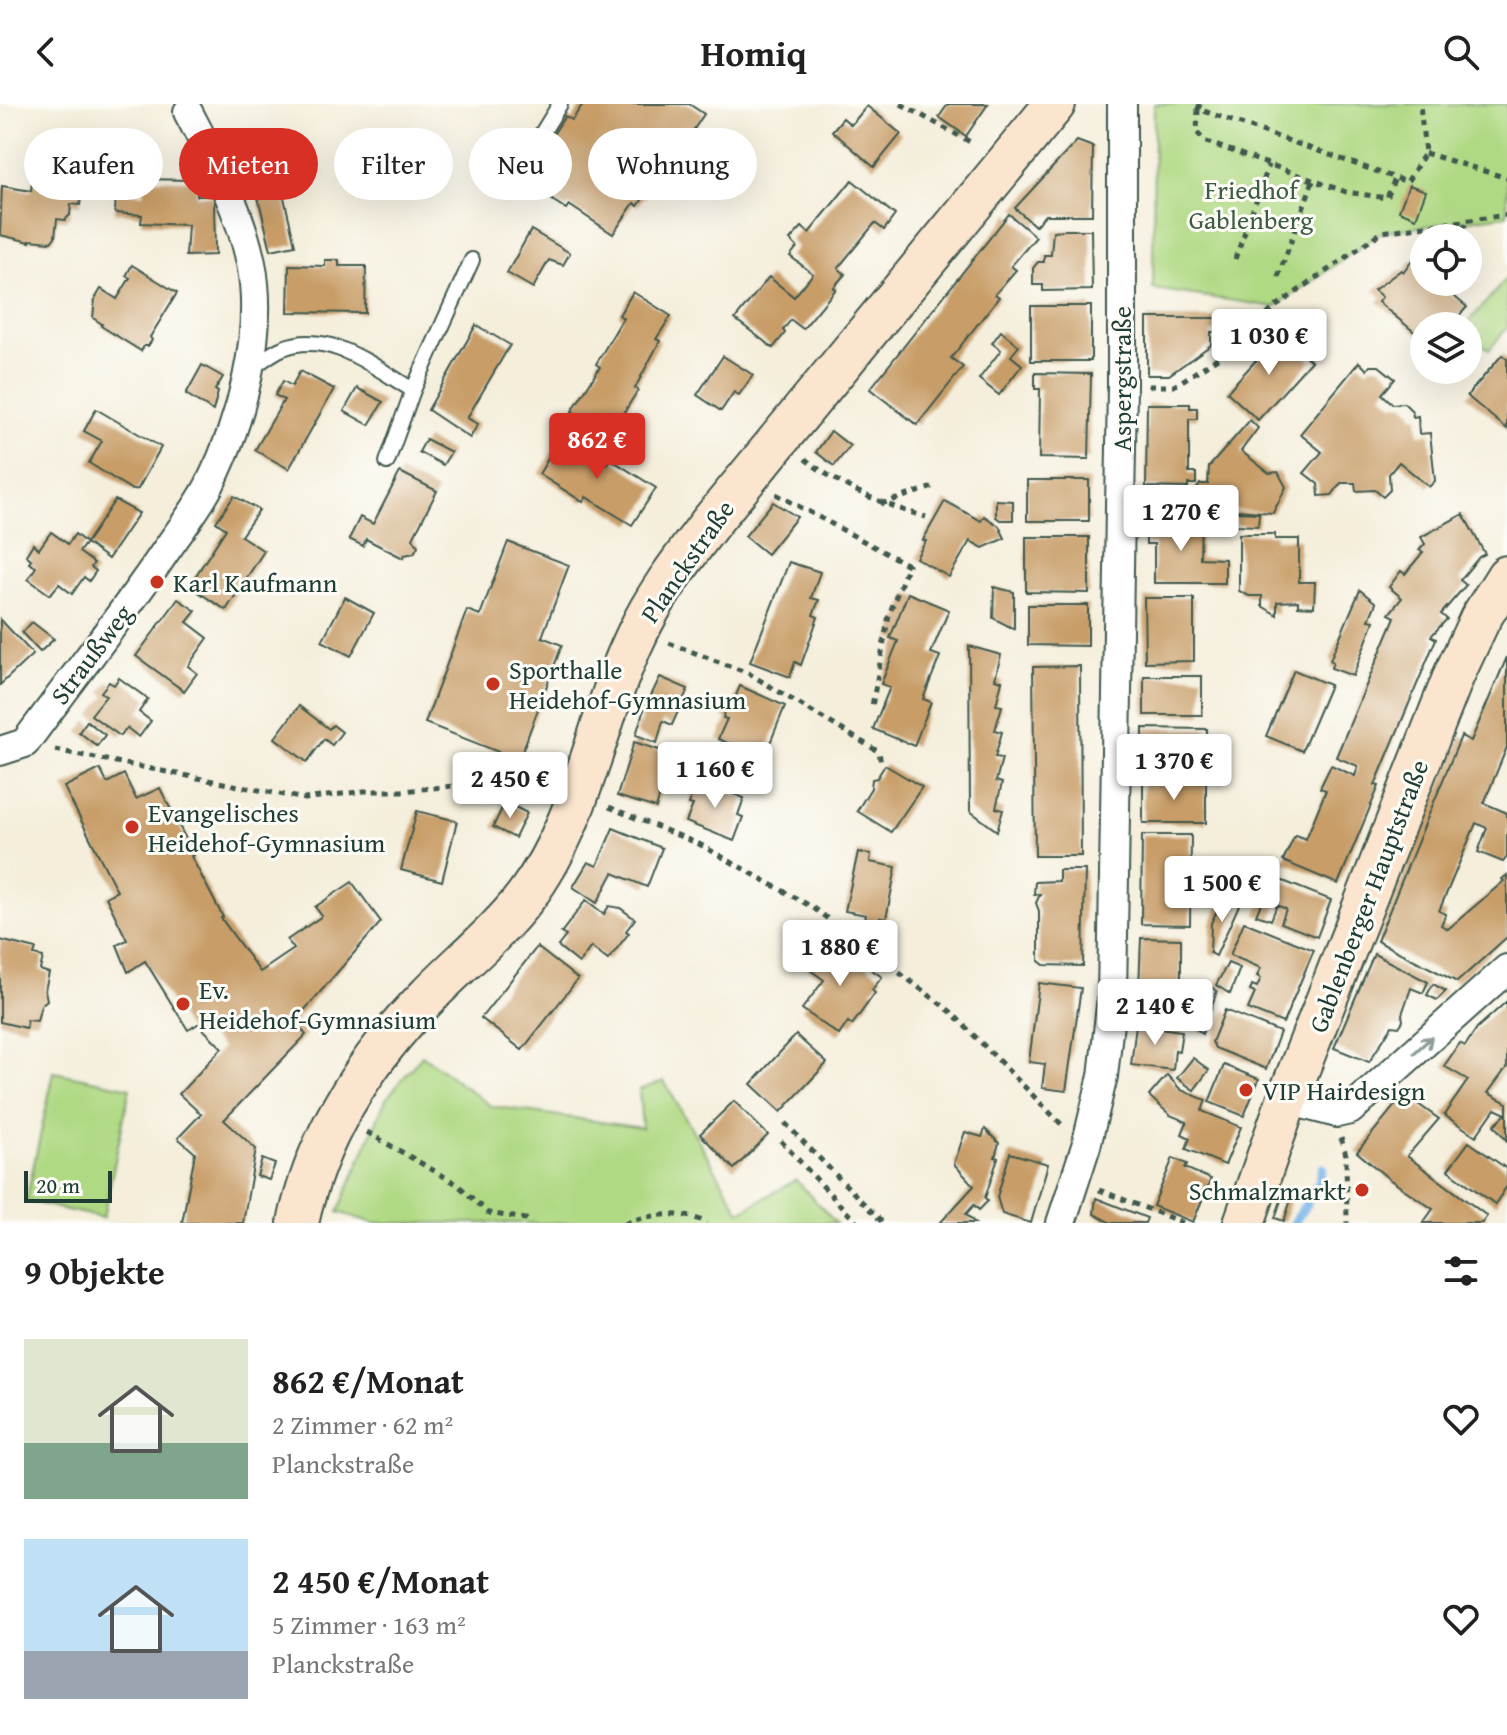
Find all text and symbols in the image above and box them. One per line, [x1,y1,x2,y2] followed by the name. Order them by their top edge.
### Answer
[700,26,807,79] text: Homiq
[24,30,68,74] icon: back
[1439,30,1483,74] icon: search
[24,128,163,200] chip: Kaufen
[179,128,318,200] chip: Mieten
[334,128,453,200] chip: Filter
[469,128,572,200] chip: Neu
[588,128,757,200] chip: Wohnung
[1189,170,1313,239] park label: Friedhof Gablenberg
[1410,224,1482,384] map controls
[1410,224,1482,296] button: locate
[1102,306,1141,452] street label: Aspergstraße
[1195,309,1343,377] pin: 1 030 €
[1410,312,1482,384] button: layers
[1230,315,1308,354] text: 1 030 €
[541,413,653,481] pin: 862 €
[567,419,627,458] text: 862 €
[1107,485,1255,553] pin: 1 270 €
[1142,491,1220,530] text: 1 270 €
[630,492,744,630] street label: Planckstraße
[173,563,338,602] place label: Karl Kaufmann
[148,573,166,591] marker: Karl Kaufmann
[40,595,142,712] street label: Straußweg
[509,650,746,719] place label: Sporthalle Heidehof-Gymnasium
[484,675,502,693] marker: Sporthalle Heidehof-Gymnasium
[1100,734,1248,802] pin: 1 370 €
[1135,740,1213,779] text: 1 370 €
[641,742,789,810] pin: 1 160 €
[676,748,754,787] text: 1 160 €
[436,752,584,820] pin: 2 450 €
[1298,754,1438,1038] street label: Gablenberger Hauptstraße
[471,758,549,797] text: 2 450 €
[148,793,385,862] place label: Evangelisches Heidehof-Gymnasium
[123,818,141,836] marker: Evangelisches Heidehof-Gymnasium
[1148,856,1296,924] pin: 1 500 €
[1183,862,1261,901] text: 1 500 €
[766,920,914,988] pin: 1 880 €
[801,926,879,965] text: 1 880 €
[199,970,436,1039] place label: Ev. Heidehof-Gymnasium
[1081,979,1229,1047] pin: 2 140 €
[1116,985,1194,1024] text: 2 140 €
[174,995,192,1013] marker: Ev. Heidehof-Gymnasium
[1412,1037,1432,1055] one-way arrow
[1262,1071,1426,1110] place label: VIP Hairdesign
[1237,1081,1255,1099] marker: VIP Hairdesign
[24,1167,112,1203] scale bar
[36,1169,80,1201] text: 20 m
[1189,1171,1346,1210] place label: Schmalzmarkt
[1353,1181,1371,1199] marker: Schmalzmarkt
[24,1247,165,1296] text: 9 Objekte
[1439,1249,1483,1293] icon: filters
[272,1356,464,1405] text: 862 €/Monat
[88,1371,184,1467] icon: home
[1439,1397,1483,1441] icon: heart
[272,1405,453,1444] text: 2 Zimmer · 62 m²
[272,1444,414,1483] text: Planckstraße
[272,1556,489,1605] text: 2 450 €/Monat
[88,1571,184,1667] icon: home
[1439,1597,1483,1641] icon: heart
[272,1605,466,1644] text: 5 Zimmer · 163 m²
[272,1644,414,1683] text: Planckstraße

